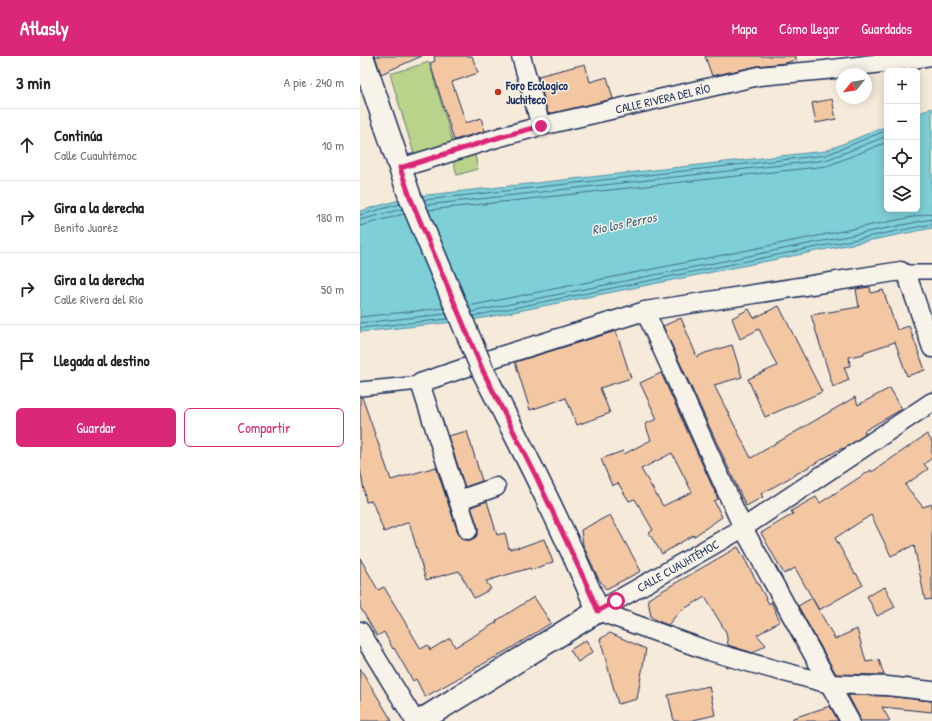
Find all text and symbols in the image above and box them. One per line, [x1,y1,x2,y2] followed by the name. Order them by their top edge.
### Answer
[20,15,69,41] text: Atlasly
[732,19,757,38] text: Mapa
[779,19,839,38] text: Cómo llegar
[861,19,912,38] text: Guardados
[836,68,872,104] north arrow
[884,68,920,212] map controls
[884,68,920,104] button: +
[16,71,51,94] text: 3 min
[284,73,344,91] text: A pie · 240 m
[505,77,568,108] place label: Foro Ecologico Juchiteco
[613,79,712,117] street label: CALLE RIVERA DEL RÍO
[493,87,503,97] marker: Foro Ecologico Juchiteco
[884,104,920,140] button: −
[532,117,550,135] route end
[54,125,102,146] text: Continúa
[16,134,38,156] icon: ahead
[322,136,344,154] text: 10 m
[884,140,920,176] button: locate
[54,146,137,164] text: Calle Cuauhtémoc
[884,176,920,212] button: layers
[54,197,144,218] text: Gira a la derecha
[16,206,38,228] icon: right
[590,207,659,239] water label: Rio los Perros
[316,208,344,226] text: 180 m
[54,218,118,236] text: Benito Juaréz
[54,269,144,290] text: Gira a la derecha
[16,278,38,300] icon: right
[321,280,344,298] text: 50 m
[54,290,143,308] text: Calle Rivera del Río
[16,350,38,372] icon: arrive
[54,350,150,371] text: Llegada al destino
[16,408,176,447] button: Guardar
[184,408,344,447] button: Compartir
[634,535,722,596] street label: CALLE CUAUHTÉMOC
[607,592,625,610] route start

